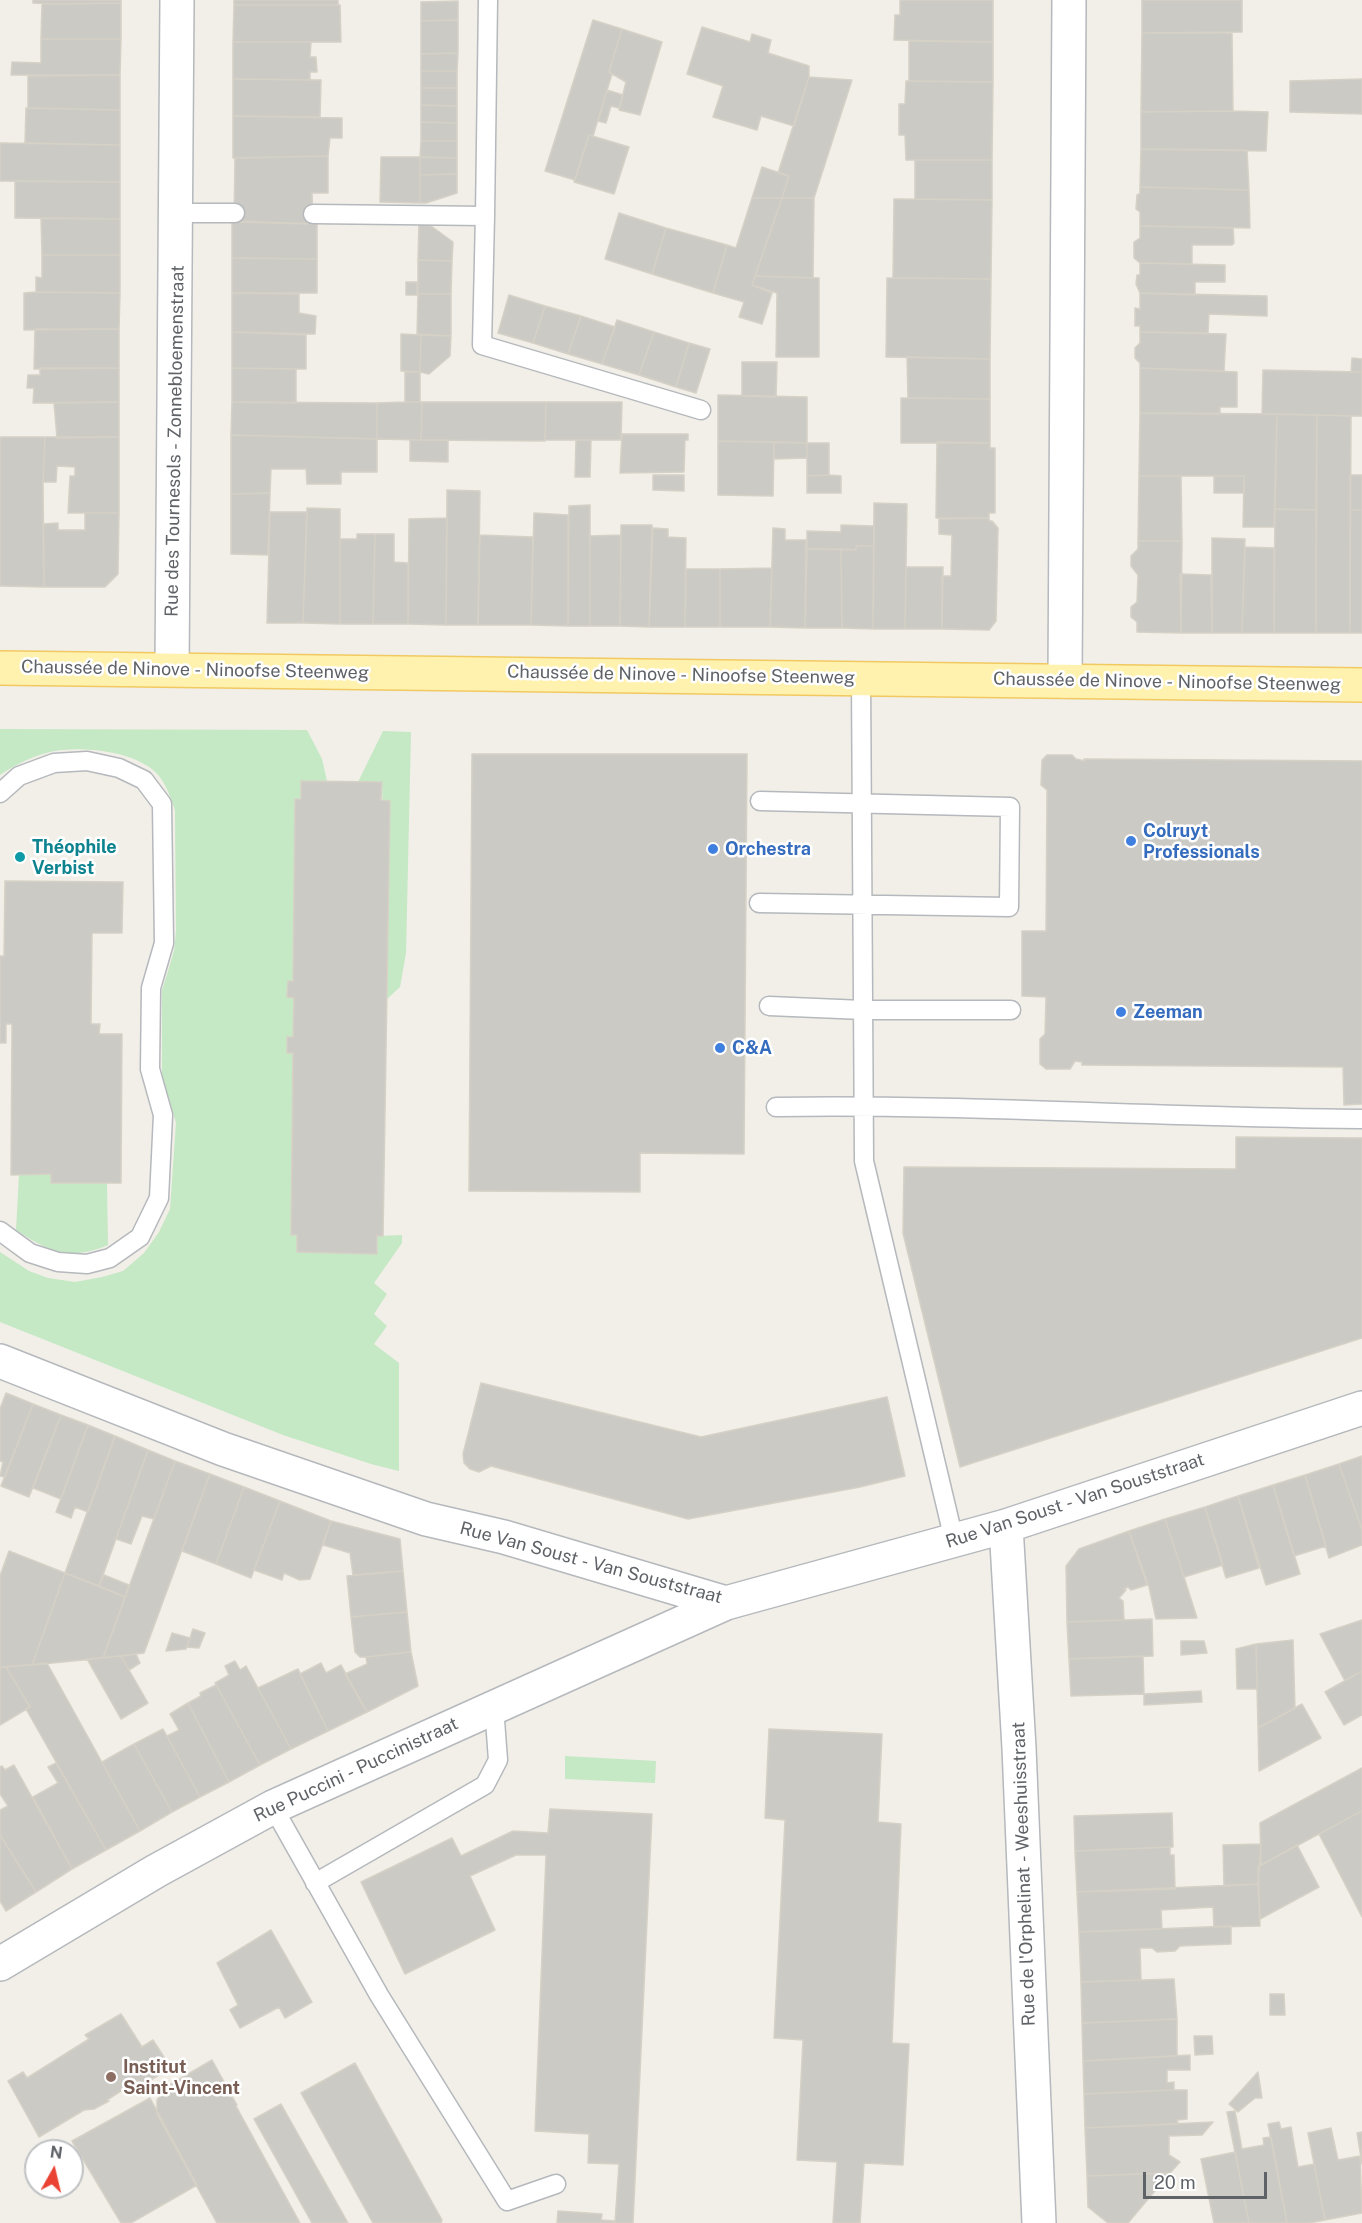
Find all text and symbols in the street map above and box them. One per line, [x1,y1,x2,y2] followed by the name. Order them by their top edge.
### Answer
[161,265,189,617] street label: Rue des Tournesols - Zonnebloemenstraat
[21,656,369,684] street label: Chaussée de Ninove - Ninoofse Steenweg
[507,661,855,689] street label: Chaussée de Ninove - Ninoofse Steenweg
[993,668,1341,696] street label: Chaussée de Ninove - Ninoofse Steenweg
[1143,820,1260,862] place label: Colruyt Professionals
[1124,834,1138,848] marker: Colruyt Professionals
[32,836,117,878] place label: Théophile Verbist
[725,838,811,860] place label: Orchestra
[706,842,720,856] marker: Orchestra
[13,850,27,864] marker: Théophile Verbist
[1133,1001,1203,1023] place label: Zeeman
[1114,1005,1128,1019] marker: Zeeman
[732,1037,772,1059] place label: C&A
[713,1041,727,1055] marker: C&A
[943,1449,1207,1553] street label: Rue Van Soust - Van Souststraat
[457,1518,725,1608] street label: Rue Van Soust - Van Souststraat
[250,1713,462,1827] street label: Rue Puccini - Puccinistraat
[1008,1721,1040,2027] street label: Rue de l'Orphelinat - Weeshuisstraat
[123,2056,240,2098] place label: Institut Saint-Vincent
[104,2070,118,2084] marker: Institut Saint-Vincent
[24,2139,84,2199] north arrow
[49,2142,64,2163] text: N
[1146,2160,1270,2198] scale bar
[1154,2172,1196,2193] text: 20 m

